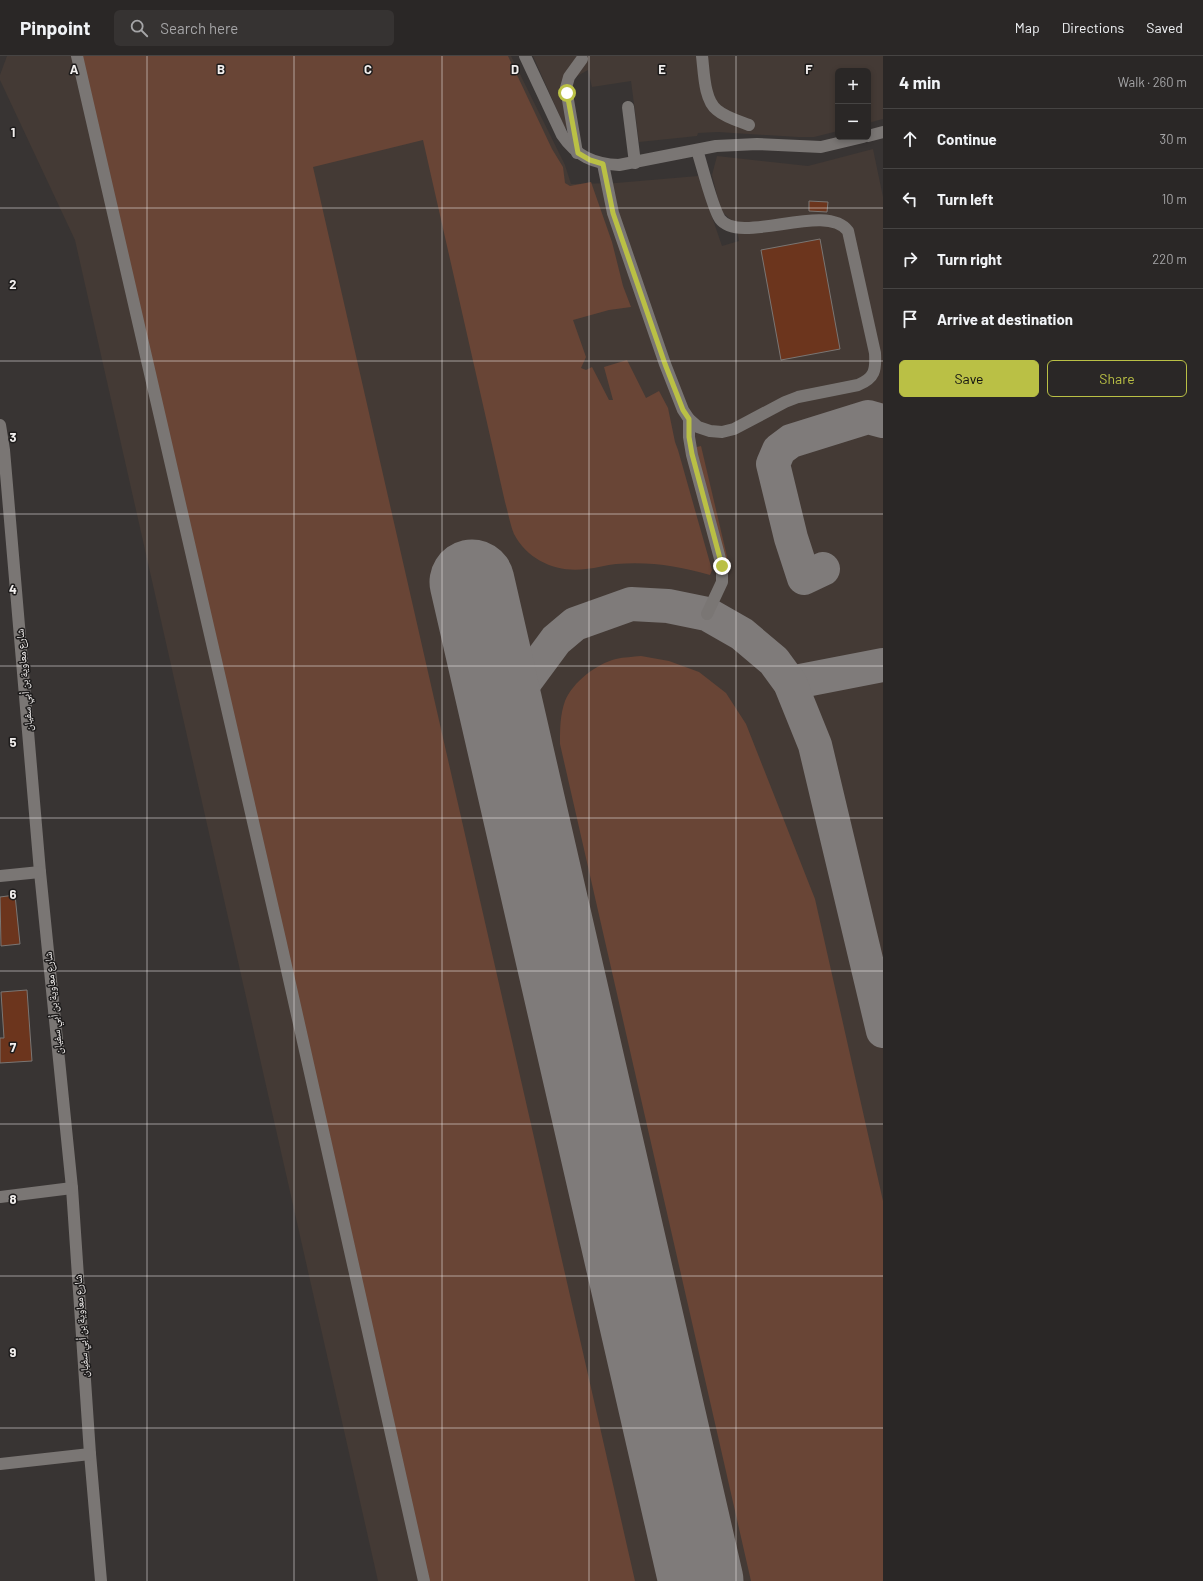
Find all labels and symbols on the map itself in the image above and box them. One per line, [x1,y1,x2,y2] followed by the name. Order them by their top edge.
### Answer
[70,61,79,77] text: A
[217,61,225,77] text: B
[364,61,372,77] text: C
[511,61,519,77] text: D
[658,61,666,77] text: E
[805,61,813,77] text: F
[558,84,576,102] route start
[11,124,15,140] text: 1
[9,276,17,292] text: 2
[9,429,17,445] text: 3
[713,557,731,575] route end
[9,581,17,597] text: 4
[13,628,37,732] street label: شارع معاوية بن أبي سفيان
[9,734,17,750] text: 5
[10,886,17,902] text: 6
[41,951,67,1055] street label: شارع معاوية بن أبي سفيان
[10,1039,17,1055] text: 7
[9,1191,17,1207] text: 8
[70,1274,93,1378] street label: شارع معاوية بن أبي سفيان
[10,1344,17,1360] text: 9

